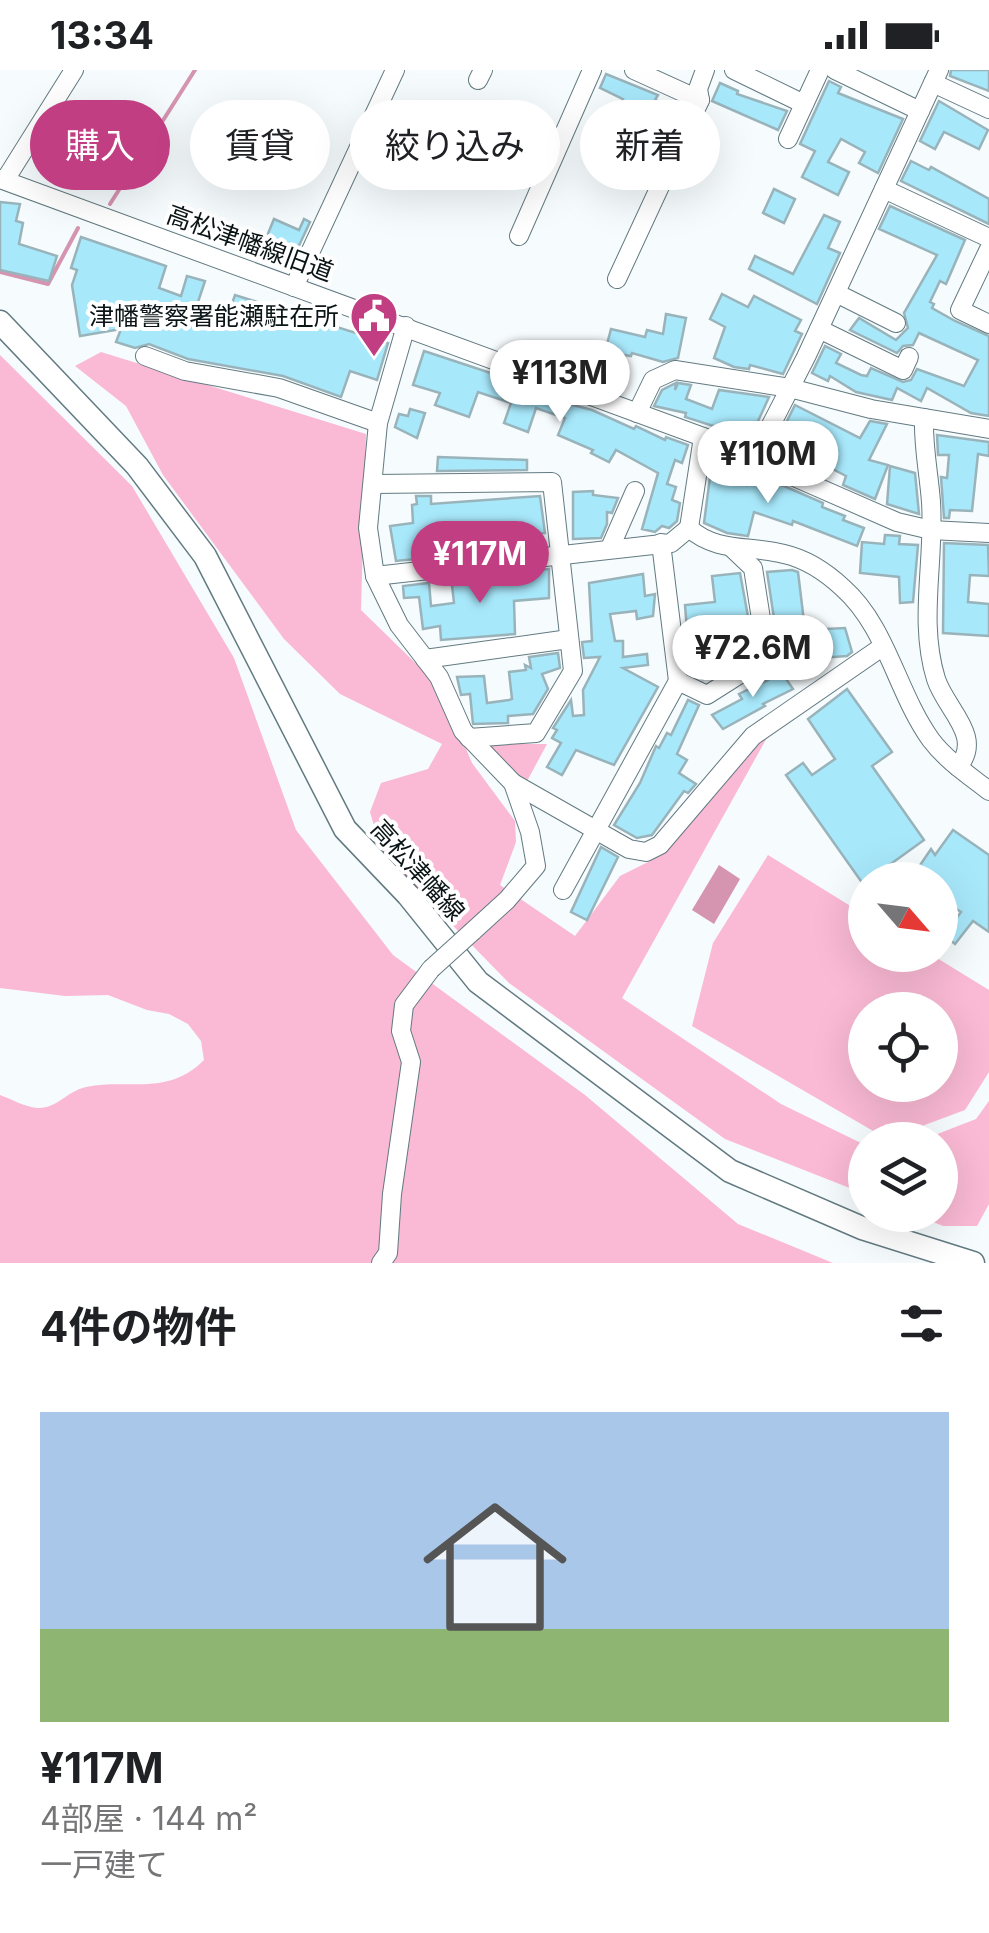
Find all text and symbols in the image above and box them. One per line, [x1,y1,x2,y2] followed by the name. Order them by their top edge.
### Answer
[50,12,154,58] text: 13:34
[30,100,170,190] chip: 購入
[190,100,330,190] chip: 賃貸
[350,100,560,190] chip: 絞り込み
[580,100,720,190] chip: 新着
[163,199,337,287] street label: 高松津幡線旧道
[348,290,400,358] public building icon: 津幡警察署能瀬駐在所
[89,301,339,331] place label: 津幡警察署能瀬駐在所
[490,340,630,425] pin: ¥113M
[512,353,608,392] text: ¥113M
[698,421,838,506] pin: ¥110M
[719,434,817,473] text: ¥110M
[410,521,550,606] pin: ¥117M
[433,534,527,573] text: ¥117M
[672,615,834,700] pin: ¥72.6M
[694,628,812,667] text: ¥72.6M
[365,814,471,926] street label: 高松津幡線
[848,862,958,972] north arrow
[848,862,958,1232] map controls
[848,992,958,1102] button: locate
[848,1122,958,1232] button: layers
[894,1296,949,1351] icon: filters
[40,1301,236,1352] text: 4件の物件
[405,1477,585,1657] icon: home
[40,1742,164,1793] text: ¥117M
[40,1799,257,1838] text: 4部屋 · 144 m²
[40,1845,168,1884] text: 一戸建て

